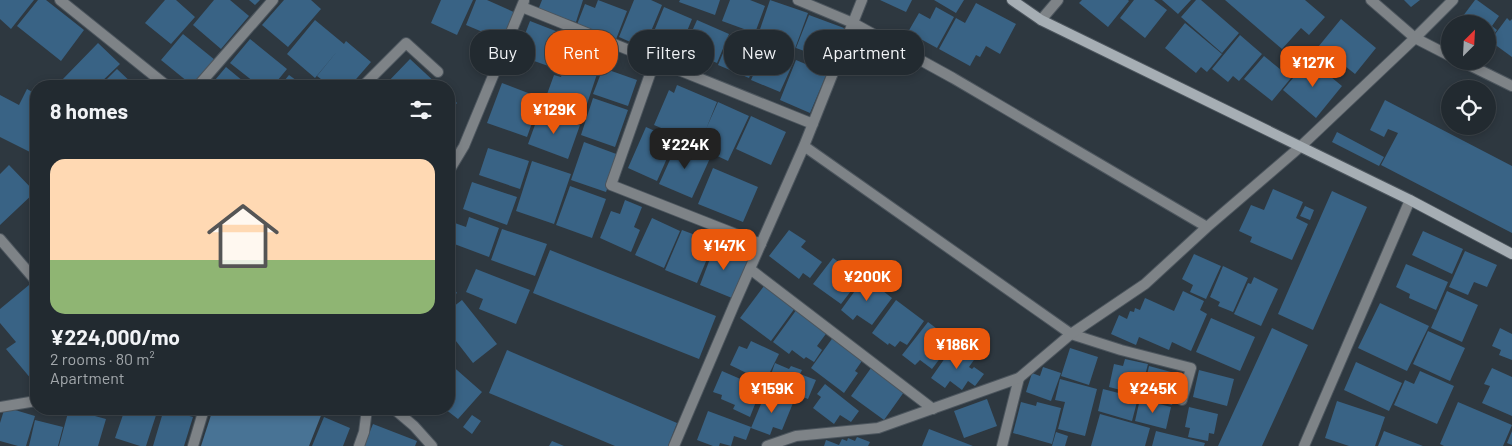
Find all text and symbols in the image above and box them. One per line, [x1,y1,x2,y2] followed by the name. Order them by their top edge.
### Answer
[1441,15,1496,70] north arrow
[1441,15,1496,135] map controls
[470,30,535,75] chip: Buy
[545,30,618,75] chip: Rent
[628,30,714,75] chip: Filters
[724,30,794,75] chip: New
[804,30,924,75] chip: Apartment
[1278,46,1348,88] pin: ¥127K
[1291,52,1335,71] text: ¥127K
[1441,80,1496,135] button: locate
[519,92,589,135] pin: ¥129K
[407,96,435,124] icon: filters
[50,98,128,123] text: 8 homes
[532,99,576,118] text: ¥129K
[650,128,720,170] pin: ¥224K
[661,134,709,153] text: ¥224K
[198,191,288,281] icon: home
[689,228,759,271] pin: ¥147K
[702,235,746,254] text: ¥147K
[832,260,902,302] pin: ¥200K
[843,266,891,285] text: ¥200K
[50,324,180,349] text: ¥224,000/mo
[922,328,992,370] pin: ¥186K
[935,334,979,353] text: ¥186K
[50,349,155,368] text: 2 rooms · 80 m²
[50,368,125,387] text: Apartment
[737,372,807,414] pin: ¥159K
[1118,372,1188,414] pin: ¥245K
[750,378,794,397] text: ¥159K
[1129,378,1177,397] text: ¥245K

